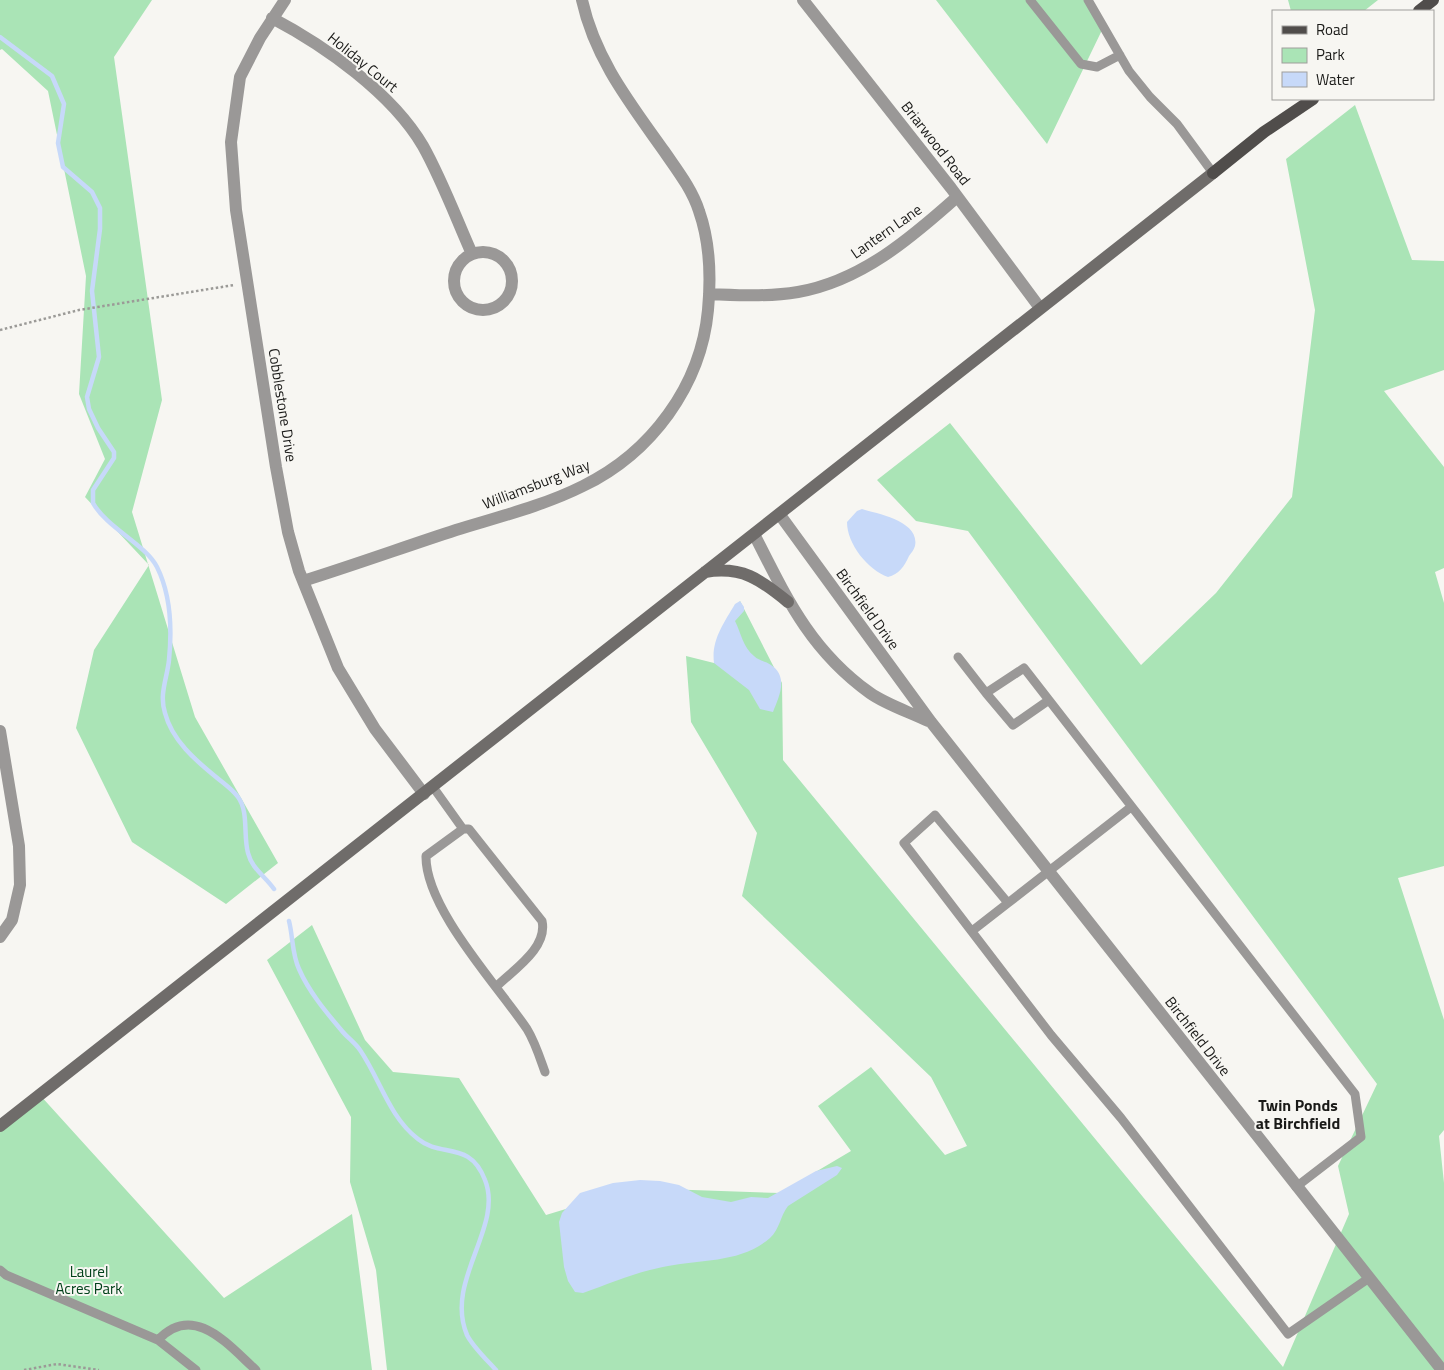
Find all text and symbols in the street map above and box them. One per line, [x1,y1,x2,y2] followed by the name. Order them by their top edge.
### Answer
[1272,10,1434,100] legend
[1316,18,1348,41] text: Road
[323,26,404,98] street label: Holiday Court
[1316,43,1345,66] text: Park
[1316,68,1355,91] text: Water
[896,96,976,190] street label: Briarwood Road
[846,198,926,264] street label: Lantern Lane
[263,347,303,463] street label: Cobblestone Drive
[479,453,593,515] street label: Williamsburg Way
[831,564,905,654] street label: Birchfield Drive
[1160,991,1236,1081] street label: Birchfield Drive
[1256,1093,1340,1135] district label: Twin Ponds at Birchfield
[56,1260,123,1300] park label: Laurel Acres Park

